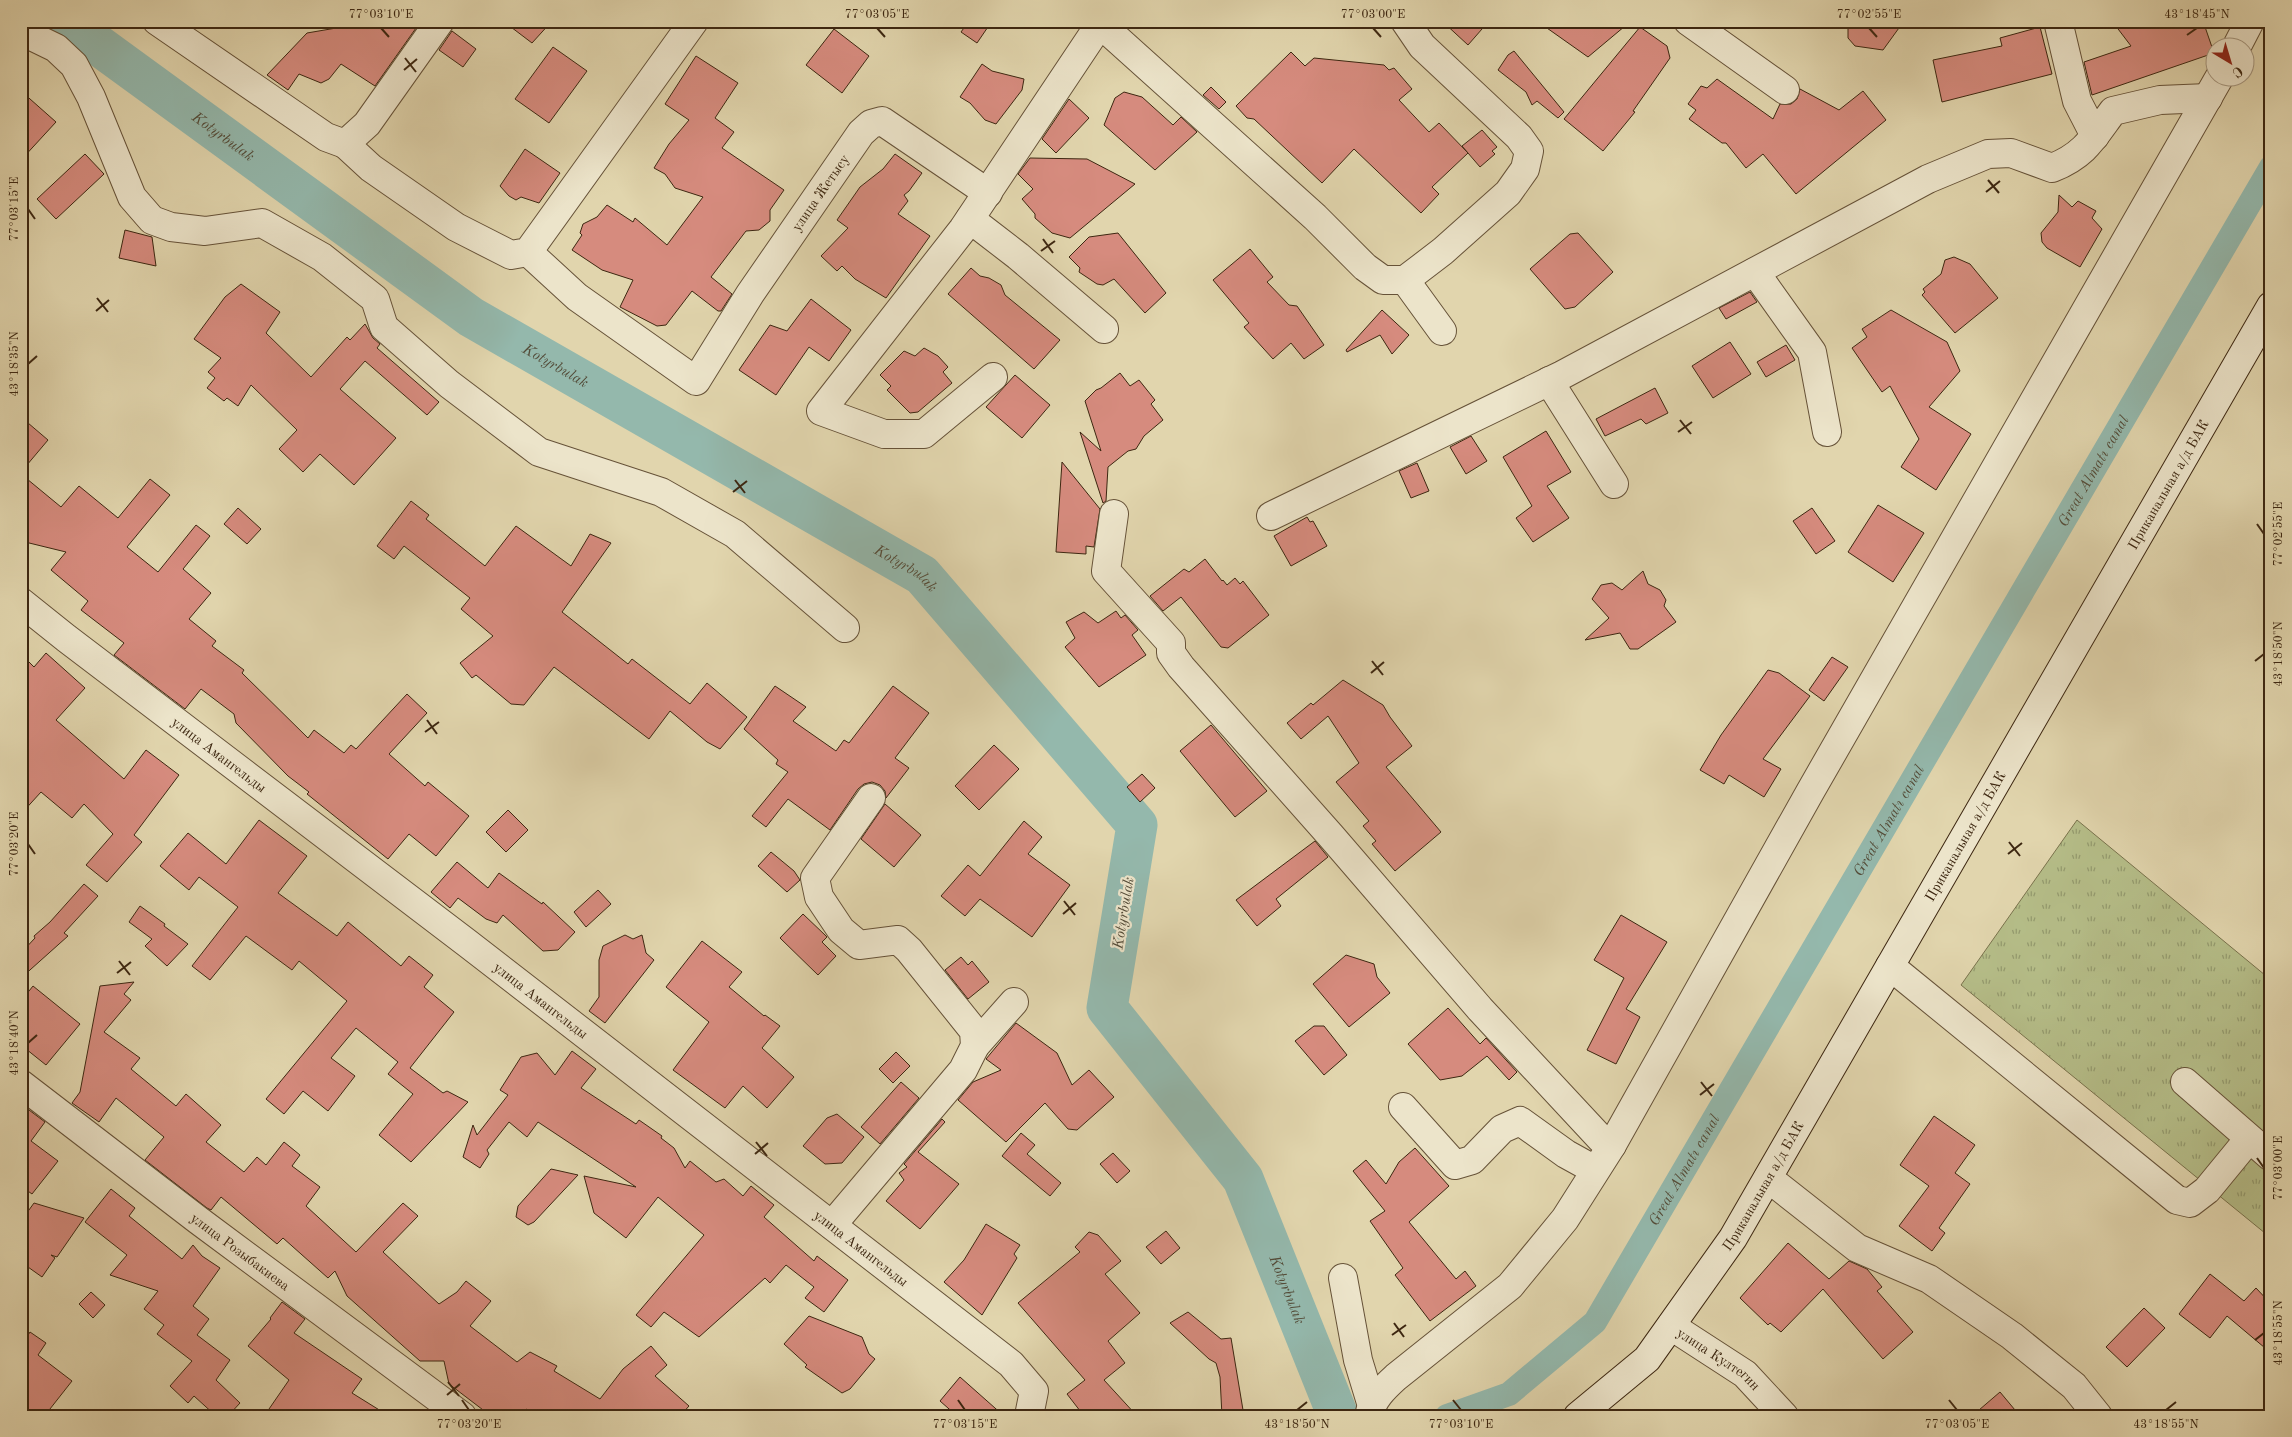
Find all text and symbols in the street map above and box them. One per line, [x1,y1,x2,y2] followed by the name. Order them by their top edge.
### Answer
[845,8,909,21] text: 77°03'05"E
[1837,8,1901,21] text: 77°02'55"E
[2164,8,2230,21] text: 43°18'45"N
[349,9,413,21] text: 77°03'10"E
[1341,9,1405,21] text: 77°03'00"E
[2204,38,2254,88] north arrow
[2229,63,2245,80] text: С
[188,110,256,165] water label: Kotyrbulak
[790,152,852,234] street label: улица Жетысу
[8,177,21,241] text: 77°03'15"E
[8,331,21,397] text: 43°18'35"N
[519,342,590,391] water label: Kotyrbulak
[2056,413,2133,530] water label: Great Almatı canal
[2126,418,2212,552] street label: Приканальная а/д БАК
[2272,502,2285,566] text: 77°02'55"E
[870,543,939,596] water label: Kotyrbulak
[2272,621,2285,687] text: 43°18'50"N
[169,715,268,796] street label: улица Амангельды
[1852,763,1928,879] water label: Great Almatı canal
[1923,769,2009,904] street label: Приканальная а/д БАК
[9,812,21,876] text: 77°03'20"E
[1111,876,1138,951] water label: Kotyrbulak
[491,960,590,1042] street label: улица Амангельды
[9,1010,21,1076] text: 43°18'40"N
[1647,1112,1724,1229] water label: Great Almatı canal
[1720,1119,1807,1254] street label: Приканальная а/д БАК
[2273,1136,2285,1200] text: 77°03'00"E
[811,1208,910,1290] street label: улица Амангельды
[188,1211,292,1294] street label: улица Розыбакиева
[1265,1253,1307,1327] water label: Kotyrbulak
[2272,1300,2285,1366] text: 43°18'55"N
[1674,1326,1762,1393] street label: улица Култегин
[933,1418,997,1431] text: 77°03'15"E
[1264,1418,1330,1431] text: 43°18'50"N
[1925,1418,1989,1431] text: 77°03'05"E
[2133,1418,2199,1431] text: 43°18'55"N
[437,1419,501,1431] text: 77°03'20"E
[1429,1419,1493,1431] text: 77°03'10"E

